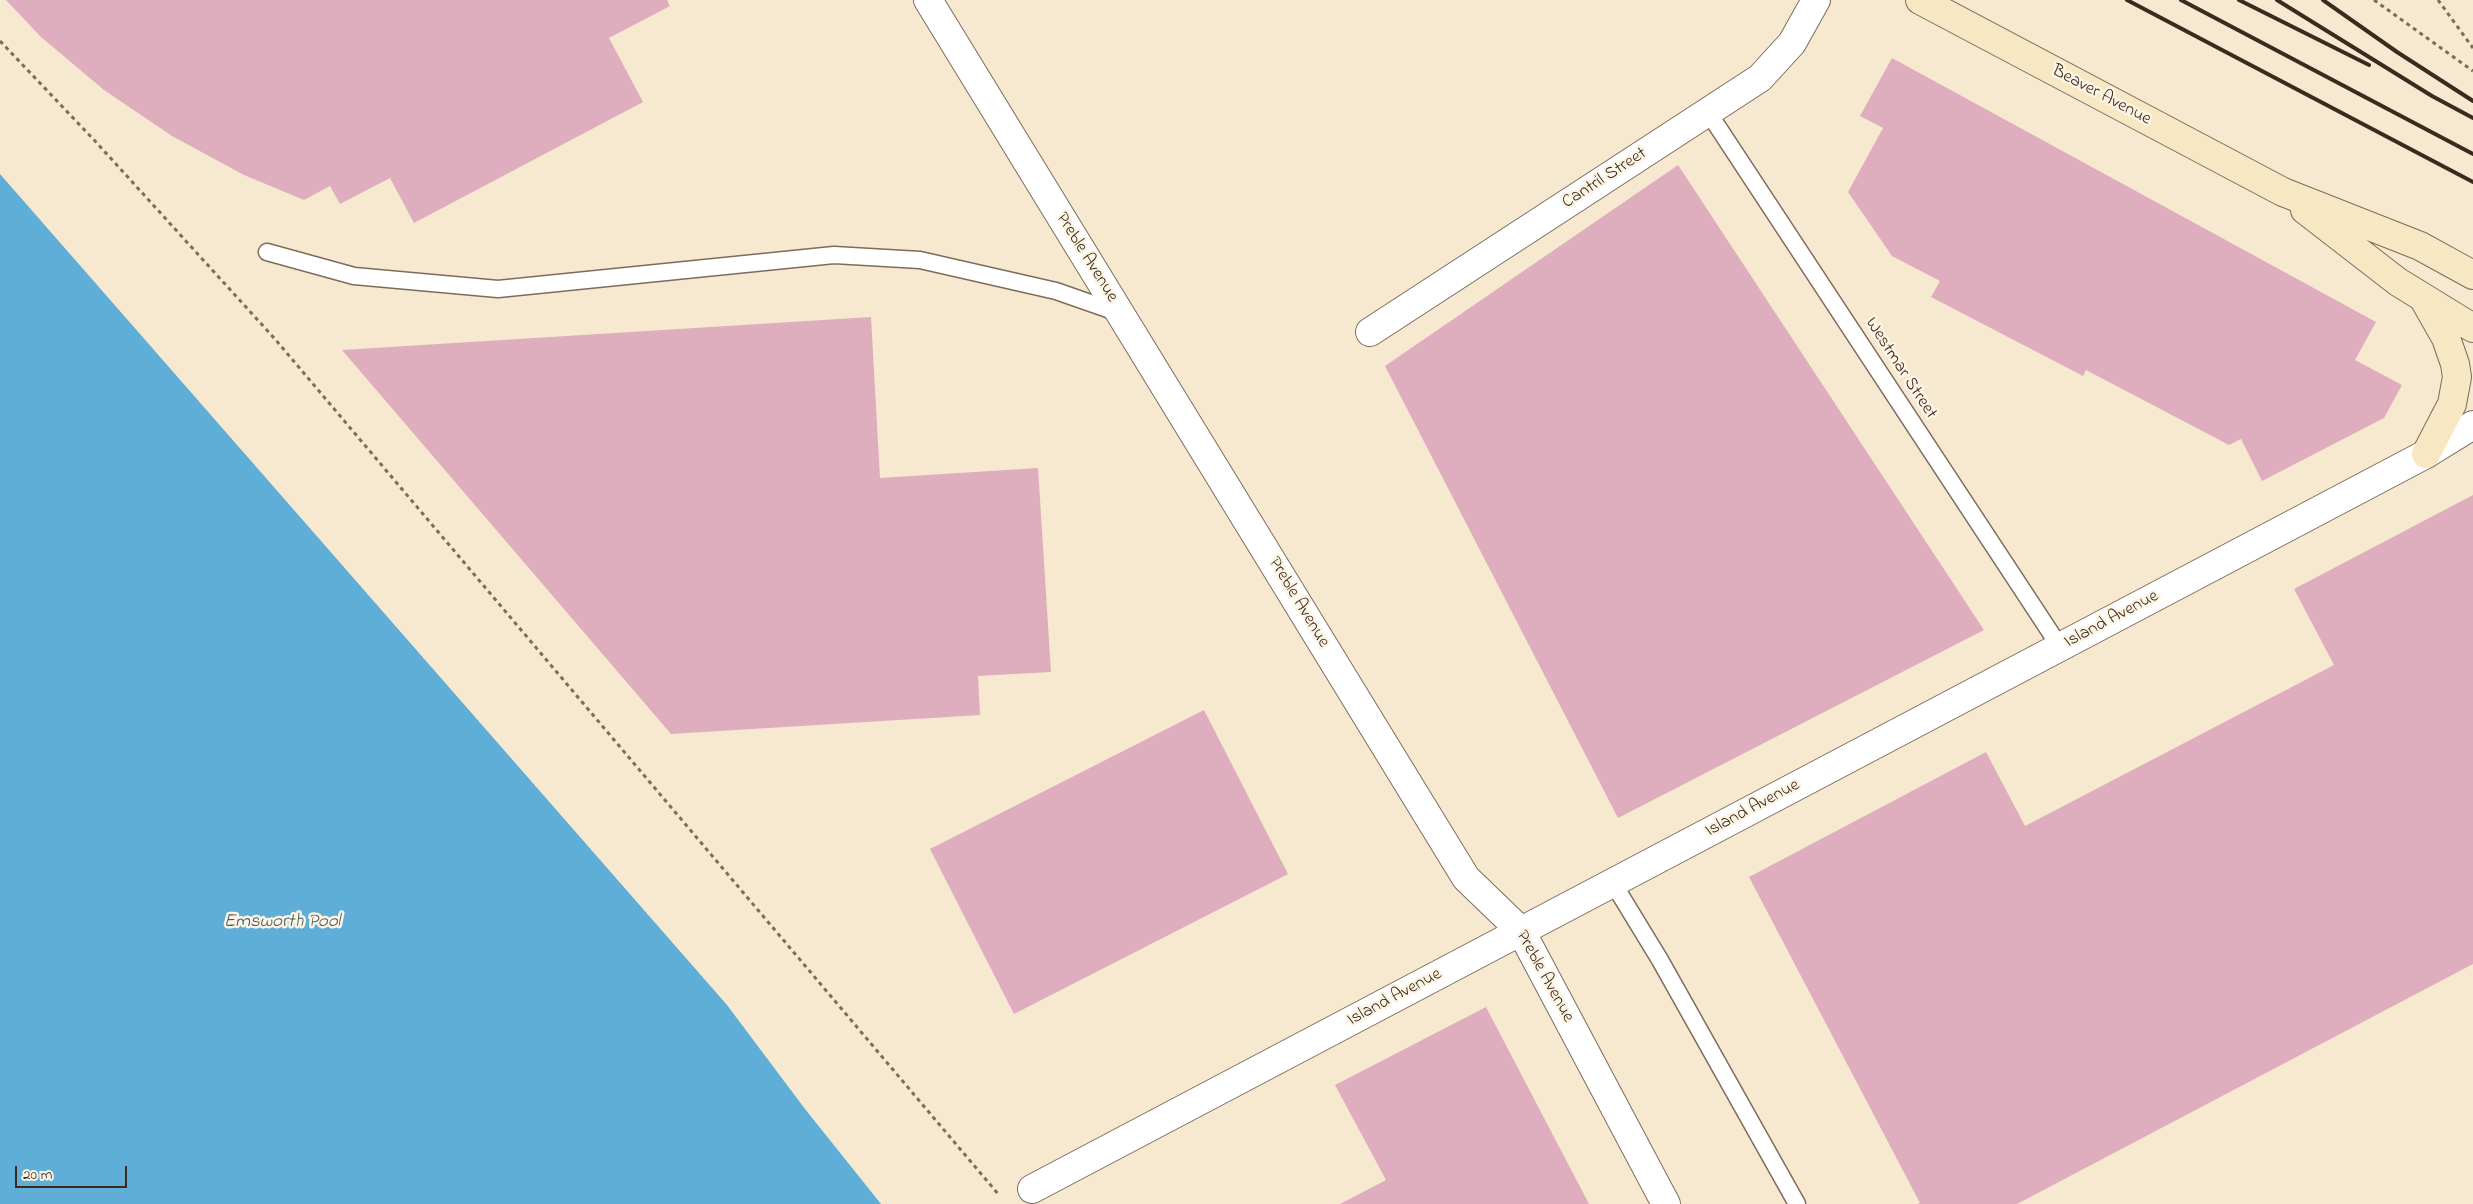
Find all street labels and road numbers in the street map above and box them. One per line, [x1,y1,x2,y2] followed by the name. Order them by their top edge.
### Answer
[2048,61,2154,131] street label: Beaver Avenue
[1559,144,1651,214] street label: Cantril Street
[1050,209,1122,307] street label: Preble Avenue
[1859,314,1941,424] street label: Westmar Street
[1263,554,1333,652] street label: Preble Avenue
[2061,586,2163,654] street label: Island Avenue
[1702,775,1804,843] street label: Island Avenue
[1510,927,1578,1027] street label: Preble Avenue
[1344,964,1446,1032] street label: Island Avenue

